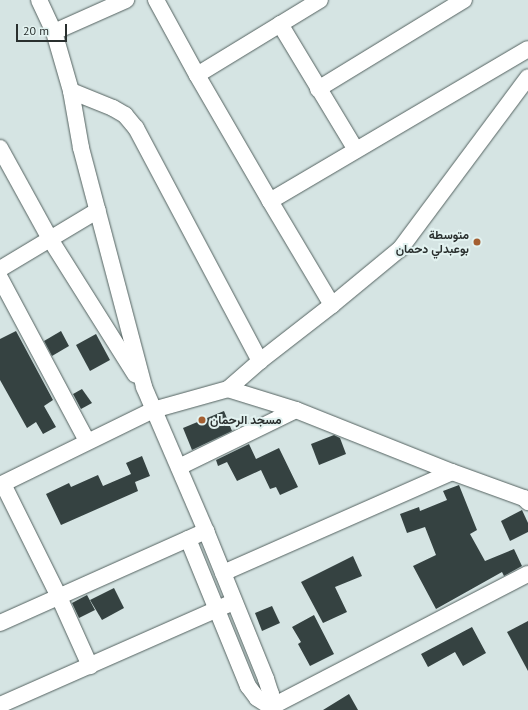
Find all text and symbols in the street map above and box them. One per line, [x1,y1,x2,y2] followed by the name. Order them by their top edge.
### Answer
[18,16,69,42] scale bar
[23,23,49,38] text: 20 m
[396,228,469,256] place label: متوسطة بوعبدلي دحمان
[472,237,482,247] marker: متوسطة بوعبدلي دحمان
[210,413,282,427] place label: مسجد الرحمان
[197,415,207,425] marker: مسجد الرحمان

